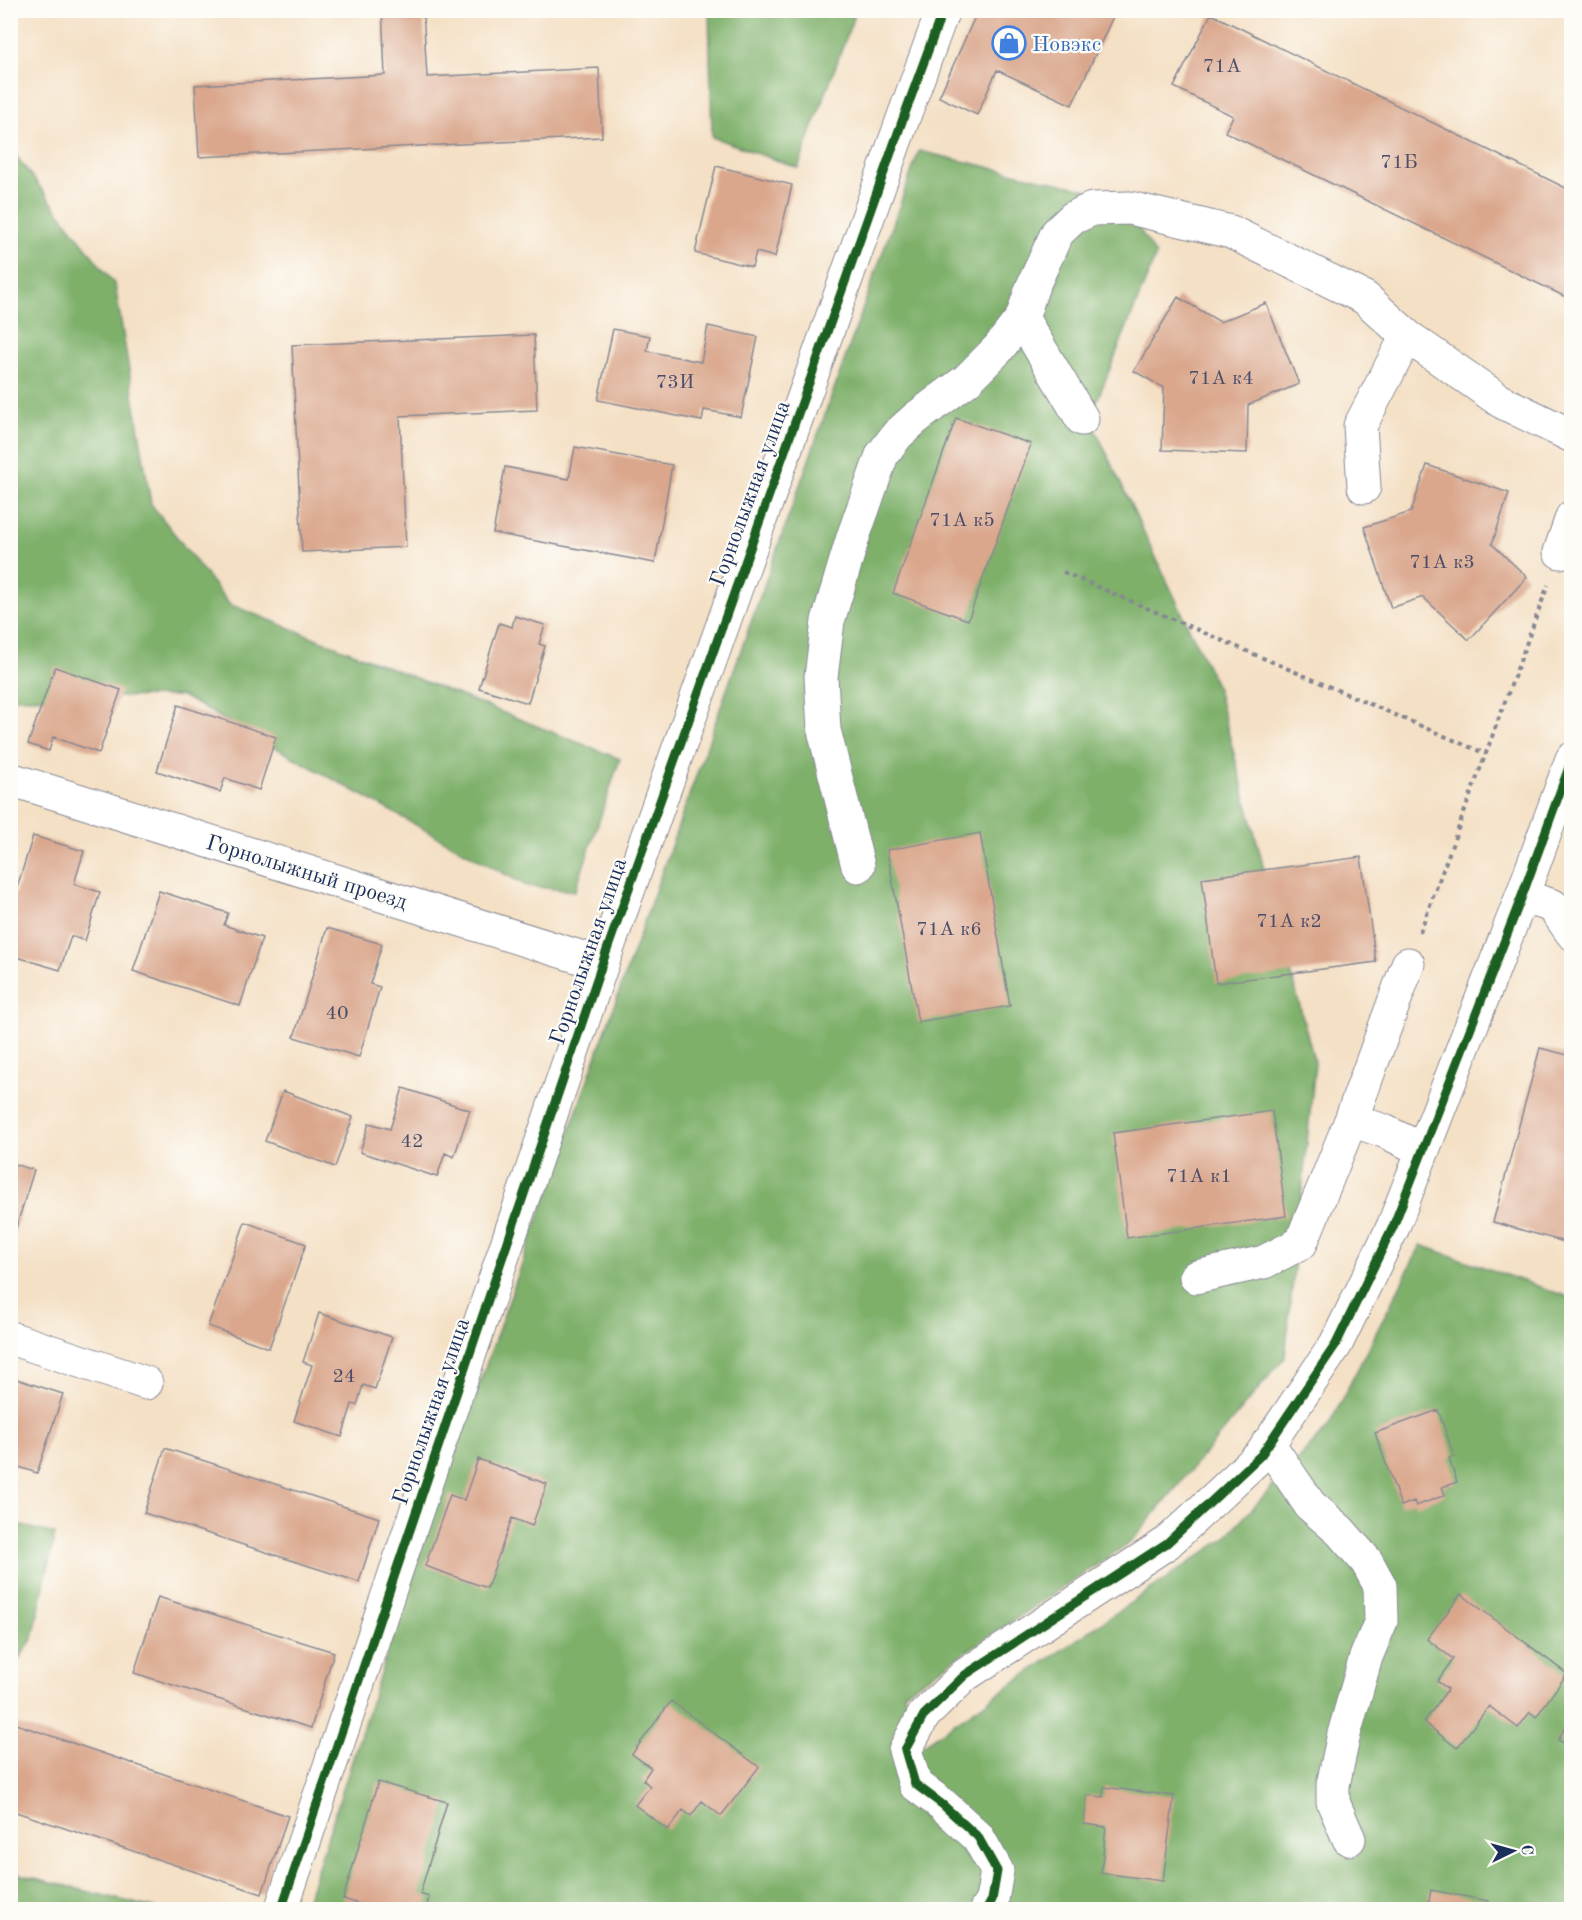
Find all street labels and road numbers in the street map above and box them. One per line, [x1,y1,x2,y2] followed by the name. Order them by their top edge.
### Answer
[707,398,795,590] street label: Горнолыжная улица
[203,832,410,914] street label: Горнолыжный проезд
[547,855,631,1048] street label: Горнолыжная улица
[390,1315,474,1508] street label: Горнолыжная улица

